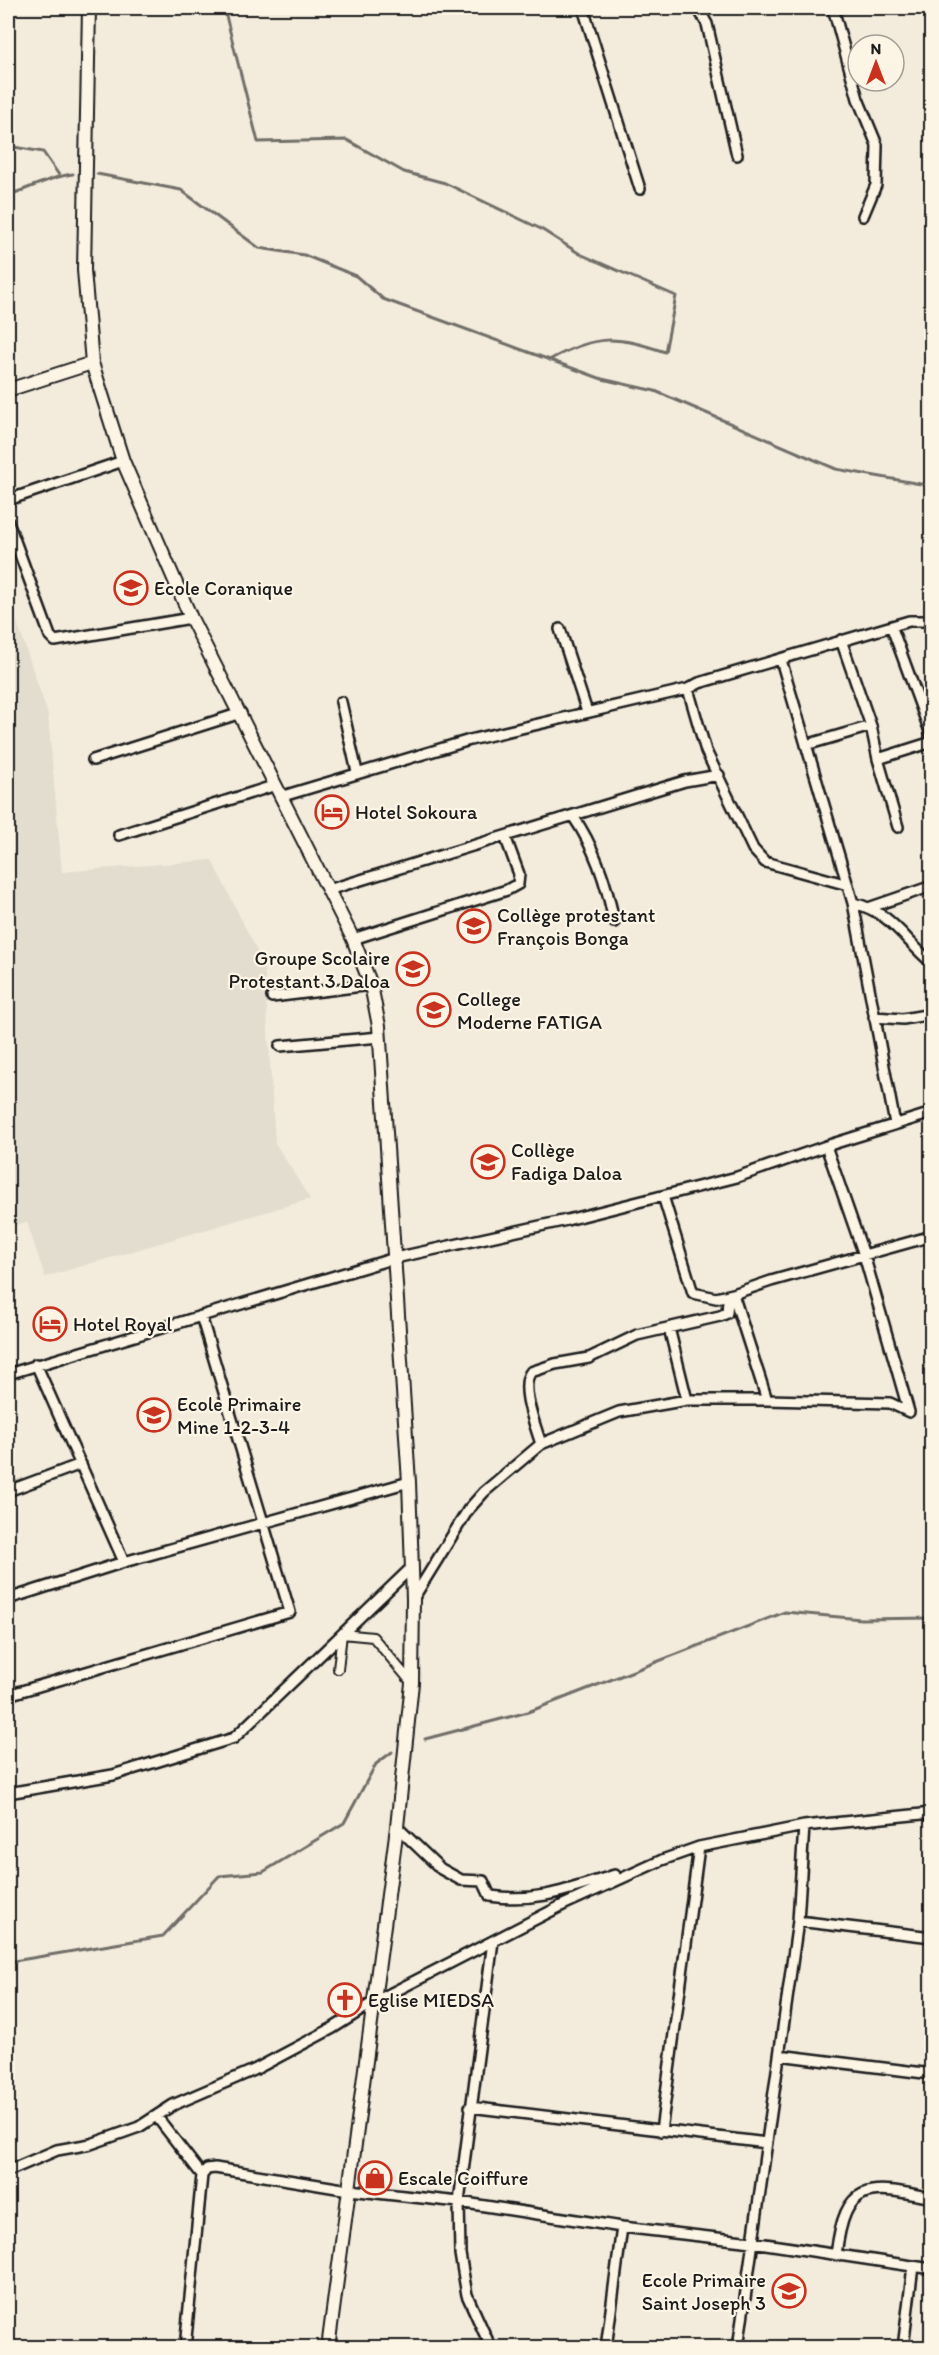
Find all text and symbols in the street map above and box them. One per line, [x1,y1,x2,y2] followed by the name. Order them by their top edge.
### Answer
[846,33,906,93] north arrow
[871,39,881,58] text: N
[113,570,149,606] school or university icon: Ecole Coranique
[154,576,293,600] place label: Ecole Coranique
[314,794,350,830] hotel icon: Hotel Sokoura
[355,800,478,824] place label: Hotel Sokoura
[497,903,656,950] place label: Collège protestant François Bonga
[456,908,492,944] school or university icon: Collège protestant François Bonga
[229,946,391,993] place label: Groupe Scolaire Protestant 3 Daloa
[395,951,431,987] school or university icon: Groupe Scolaire Protestant 3 Daloa
[457,987,602,1034] place label: College Moderne FATIGA
[416,992,452,1028] school or university icon: College Moderne FATIGA
[511,1138,623,1185] place label: Collège Fadiga Daloa
[470,1144,506,1180] school or university icon: Collège Fadiga Daloa
[32,1306,68,1342] hotel icon: Hotel Royal
[73,1312,173,1336] place label: Hotel Royal
[177,1392,301,1439] place label: Ecole Primaire Mine 1-2-3-4
[136,1397,172,1433] school or university icon: Ecole Primaire Mine 1-2-3-4
[327,1982,363,2018] church icon: Eglise MIEDSA
[368,1988,494,2012] place label: Eglise MIEDSA
[357,2160,393,2196] shop icon: Escale Coiffure
[398,2166,528,2190] place label: Escale Coiffure
[642,2268,766,2315] place label: Ecole Primaire Saint Joseph 3
[771,2273,807,2309] school or university icon: Ecole Primaire Saint Joseph 3

